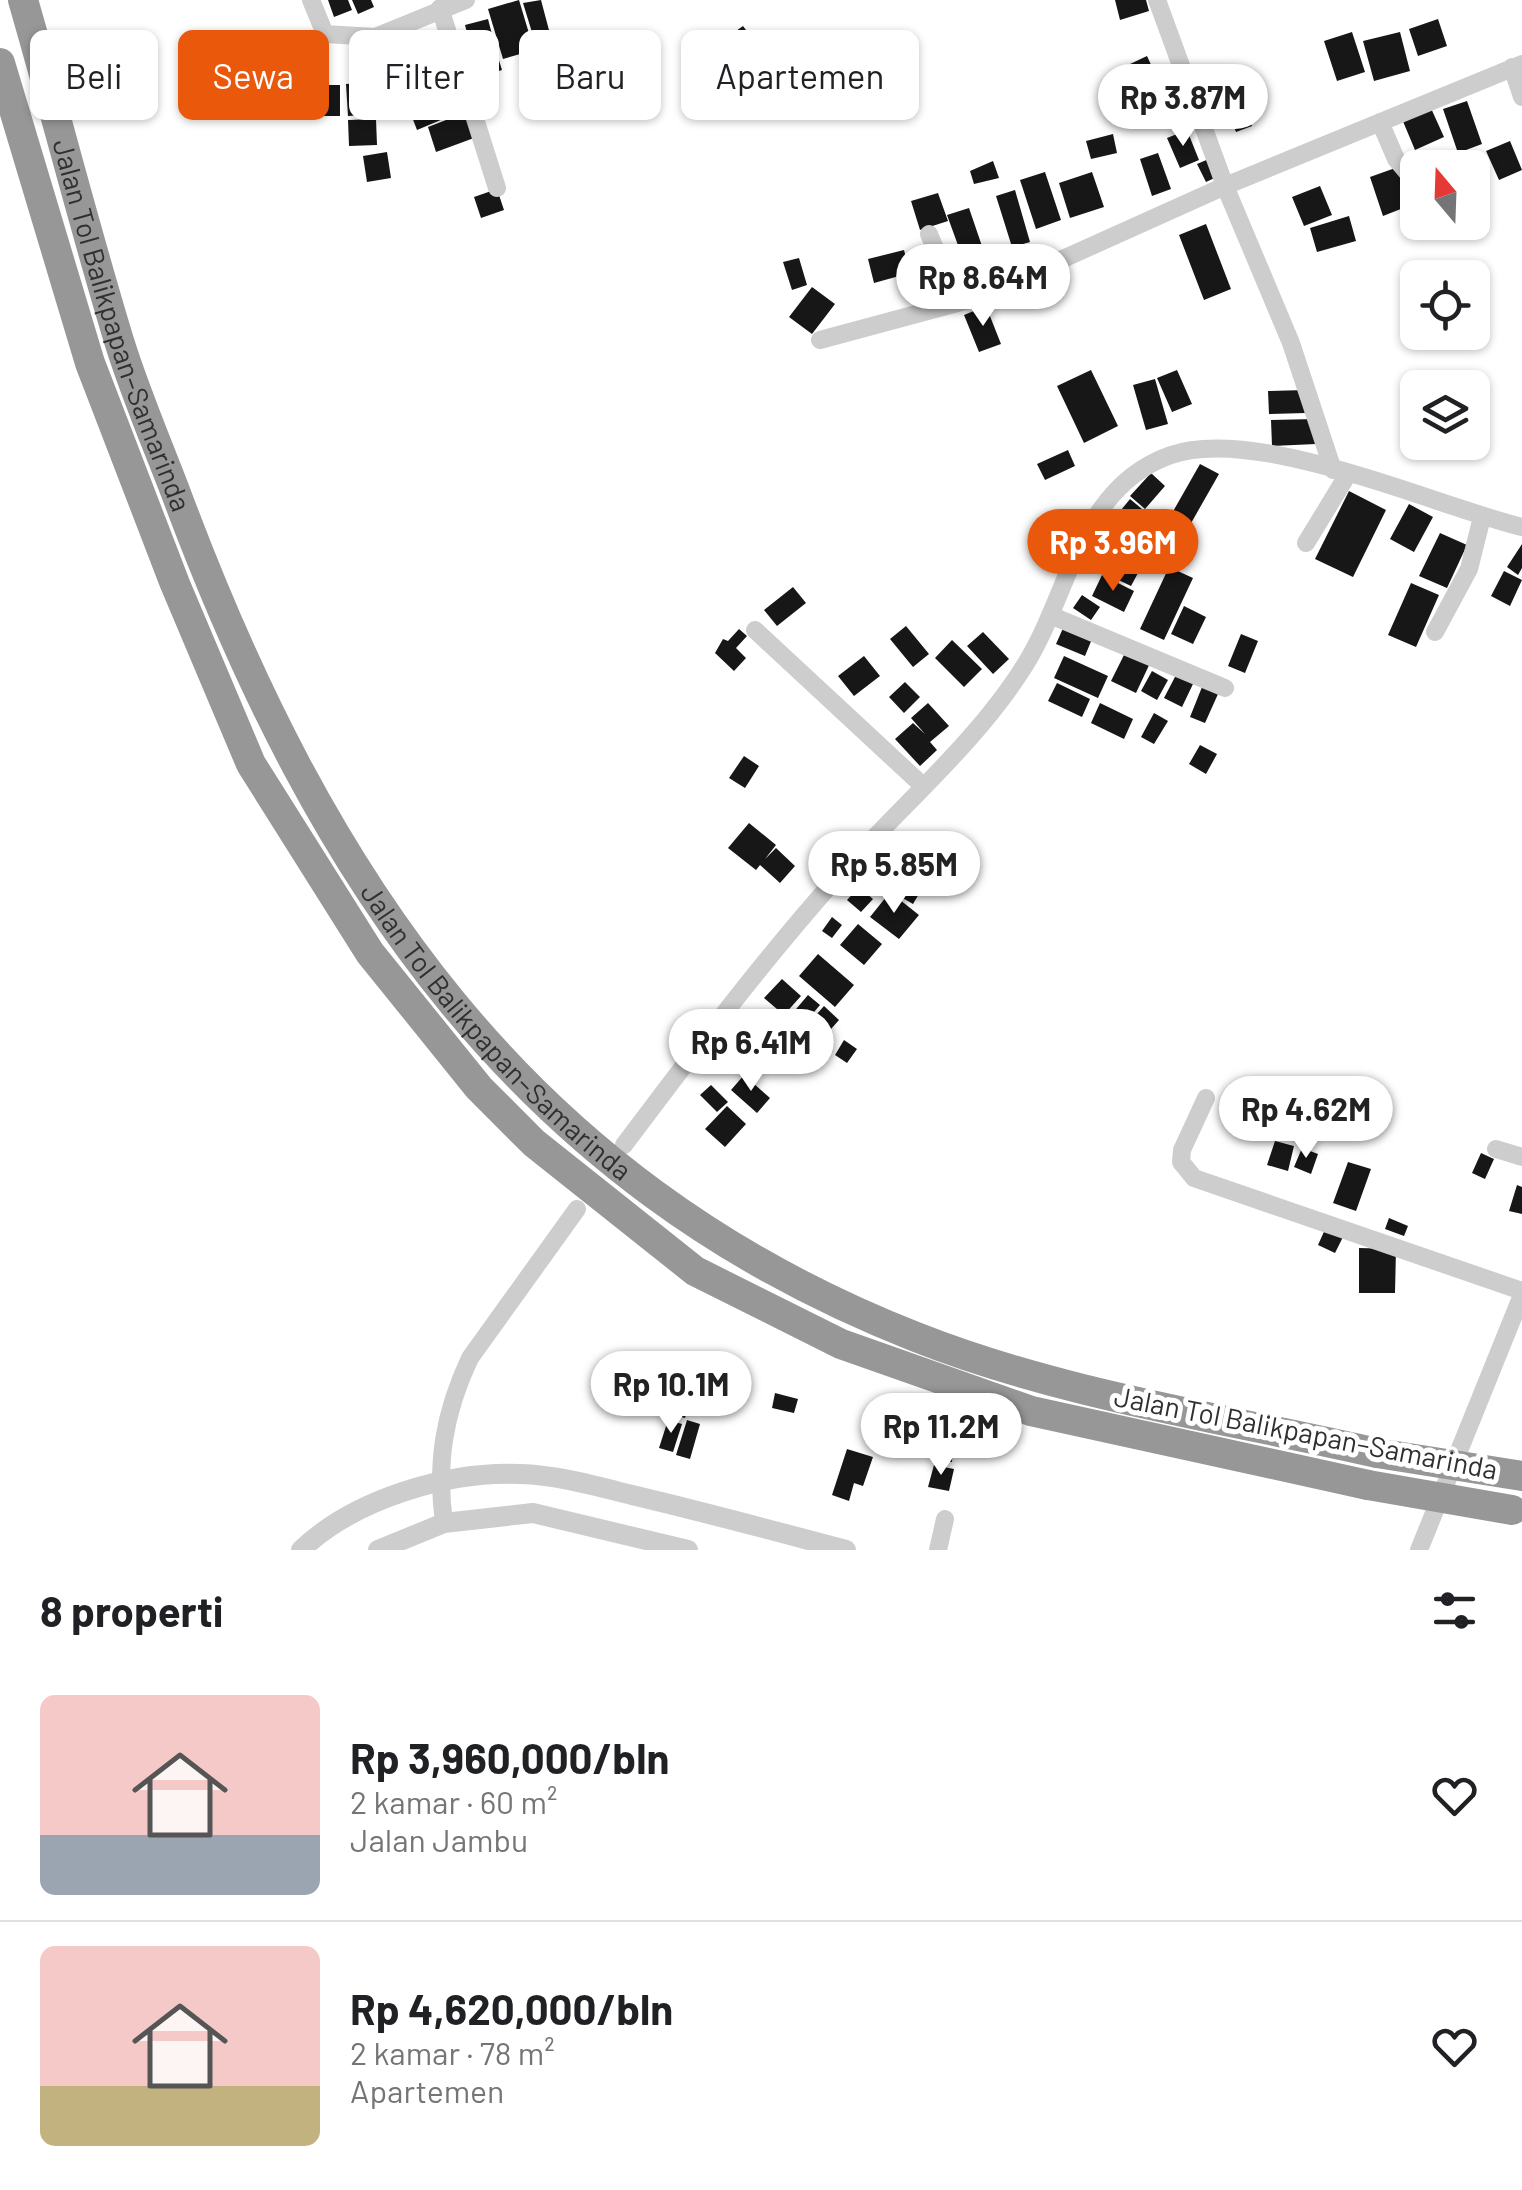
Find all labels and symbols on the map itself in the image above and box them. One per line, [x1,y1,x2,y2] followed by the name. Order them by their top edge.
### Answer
[1080,64,1286,149] pin: Rp 3.87M
[47,135,199,516] street label: Jalan Tol Balikpapan–Samarinda
[1400,150,1490,240] north arrow
[880,244,1086,329] pin: Rp 8.64M
[1010,509,1216,594] pin: Rp 3.96M
[791,831,997,916] pin: Rp 5.85M
[354,877,639,1187] street label: Jalan Tol Balikpapan–Samarinda
[648,1009,854,1094] pin: Rp 6.41M
[1203,1076,1409,1161] pin: Rp 4.62M
[568,1351,774,1436] pin: Rp 10.1M
[1112,1378,1501,1486] street label: Jalan Tol Balikpapan–Samarinda
[838,1393,1044,1478] pin: Rp 11.2M

